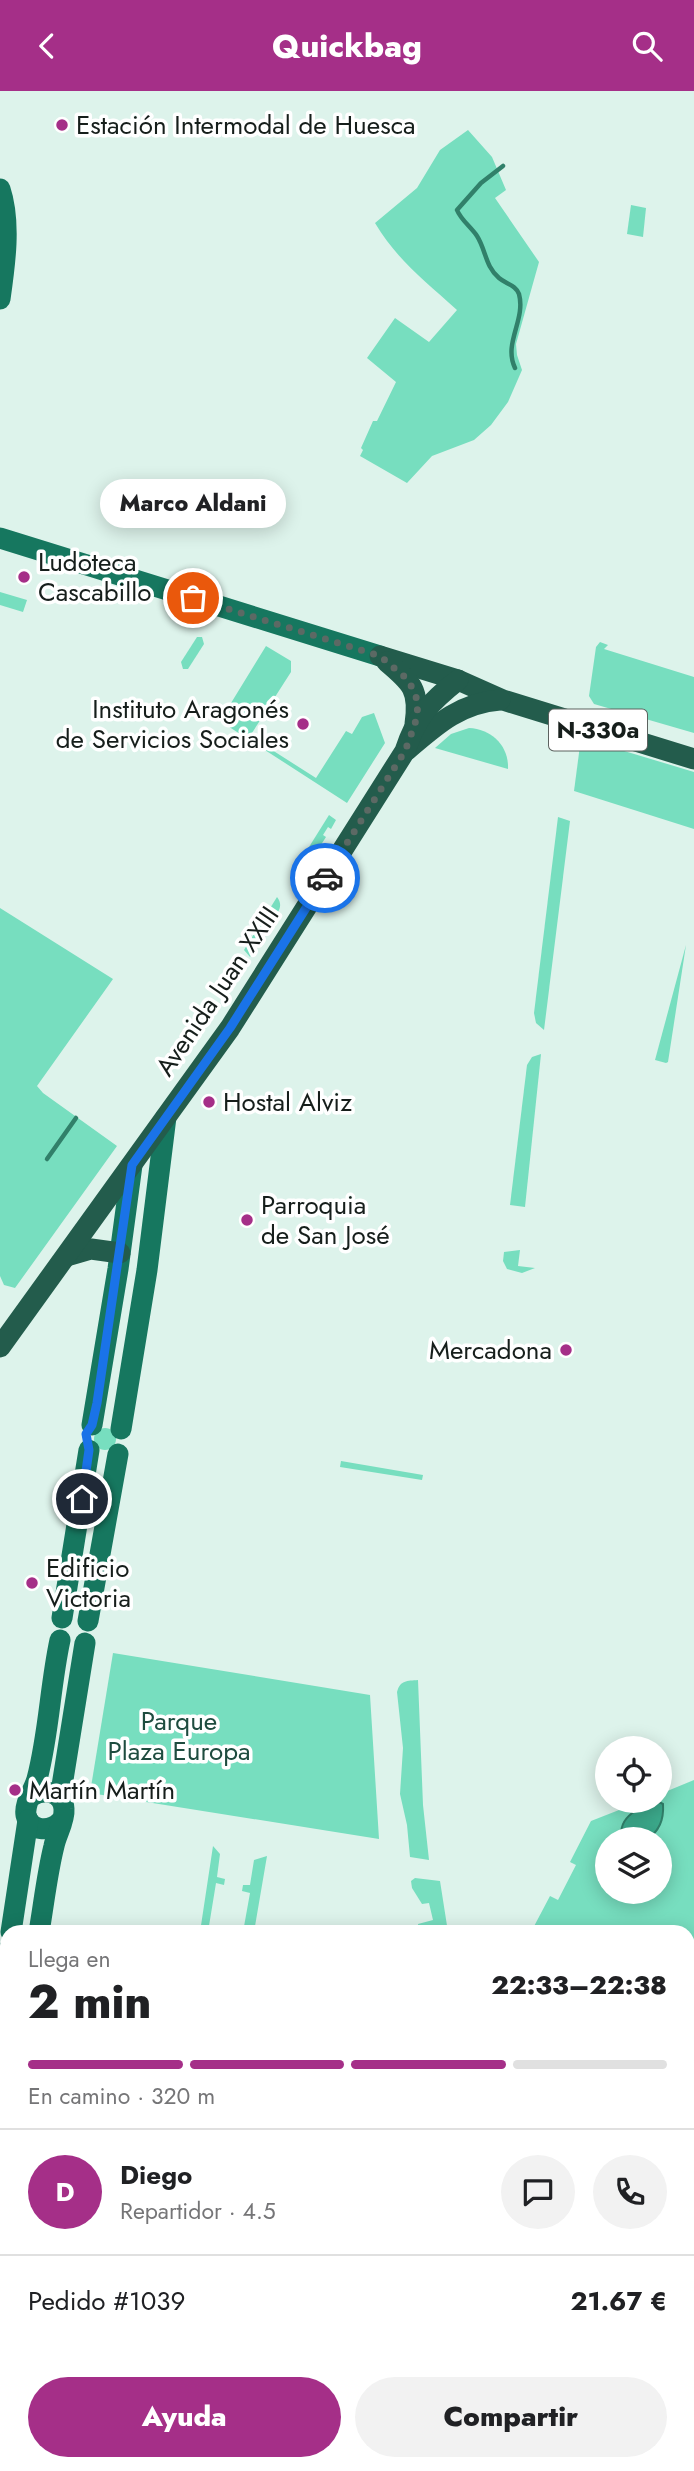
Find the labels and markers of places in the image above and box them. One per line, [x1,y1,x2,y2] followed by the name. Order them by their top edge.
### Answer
[76,106,416,144] place label: Estación Intermodal de Huesca
[54,117,70,133] marker: Estación Intermodal de Huesca
[100,479,286,528] callout: Marco Aldani
[38,543,151,611] place label: Ludoteca Cascabillo
[163,568,223,628] pin
[16,569,32,585] marker: Ludoteca Cascabillo
[56,690,289,758] place label: Instituto Aragonés de Servicios Sociales
[295,716,311,732] marker: Instituto Aragonés de Servicios Sociales
[223,1083,352,1121] place label: Hostal Alviz
[201,1094,217,1110] marker: Hostal Alviz
[261,1186,390,1254] place label: Parroquia de San José
[239,1212,255,1228] marker: Parroquia de San José
[429,1331,552,1369] place label: Mercadona
[558,1342,574,1358] marker: Mercadona
[52,1469,112,1529] pin
[46,1549,131,1617] place label: Edificio Victoria
[24,1575,40,1591] marker: Edificio Victoria
[29,1771,175,1809] place label: Martín Martín
[7,1782,23,1798] marker: Martín Martín

